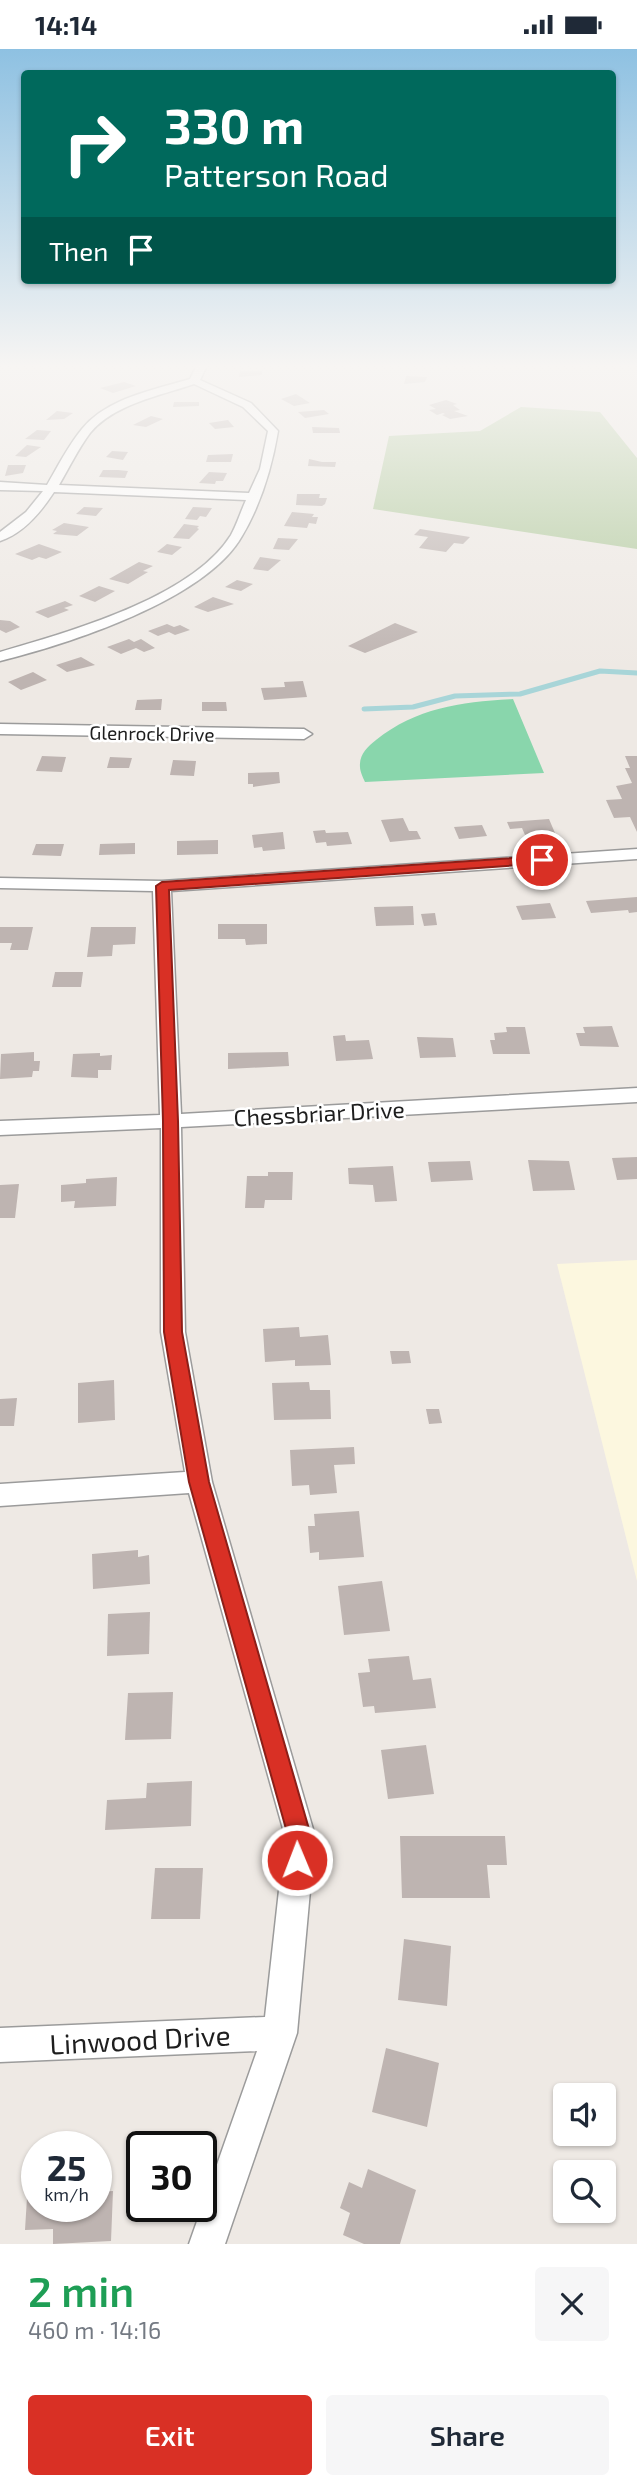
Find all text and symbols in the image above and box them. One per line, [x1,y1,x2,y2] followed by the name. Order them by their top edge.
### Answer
[35,9,97,40] text: 14:14
[164,95,304,154] text: 330 m
[49,98,140,189] icon: right
[164,155,389,193] text: Patterson Road
[122,231,160,269] icon: arrive
[49,235,108,266] text: Then
[89,720,215,746] street label: Glenrock Drive
[512,830,572,890] pin
[523,841,561,879] icon: arrive
[233,1095,405,1131] street label: Chessbriar Drive
[260,1823,334,1897] position arrow
[49,2017,231,2061] street label: Linwood Drive
[553,2083,616,2223] map controls
[553,2083,616,2146] button: sound
[126,2131,217,2222] speed limit sign: 30
[47,2146,86,2188] text: 25
[553,2160,616,2223] button: search
[44,2183,89,2205] text: km/h
[28,2265,134,2315] text: 2 min
[535,2267,609,2341] button: close
[28,2316,161,2344] text: 460 m · 14:16
[28,2395,312,2475] button: Exit
[326,2395,609,2475] button: Share

